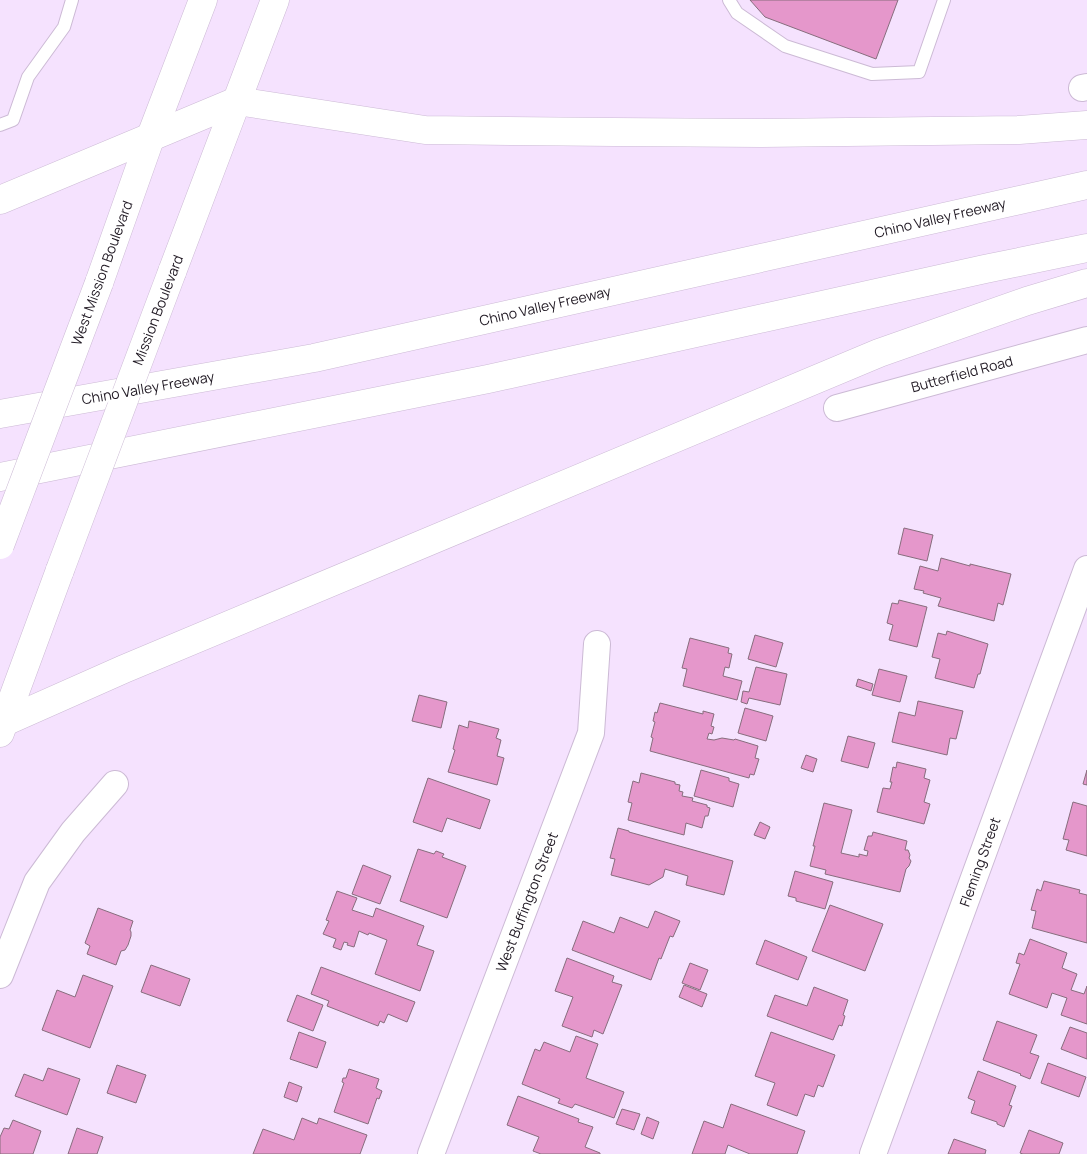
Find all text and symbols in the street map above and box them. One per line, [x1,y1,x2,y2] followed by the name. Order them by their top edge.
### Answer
[872,193,1008,242] street label: Chino Valley Freeway
[67,198,137,348] street label: West Mission Boulevard
[128,252,187,368] street label: Mission Boulevard
[477,281,613,330] street label: Chino Valley Freeway
[909,351,1015,396] street label: Butterfield Road
[80,366,216,409] street label: Chino Valley Freeway
[955,814,1005,909] street label: Fleming Street
[491,829,562,974] street label: West Buffington Street

